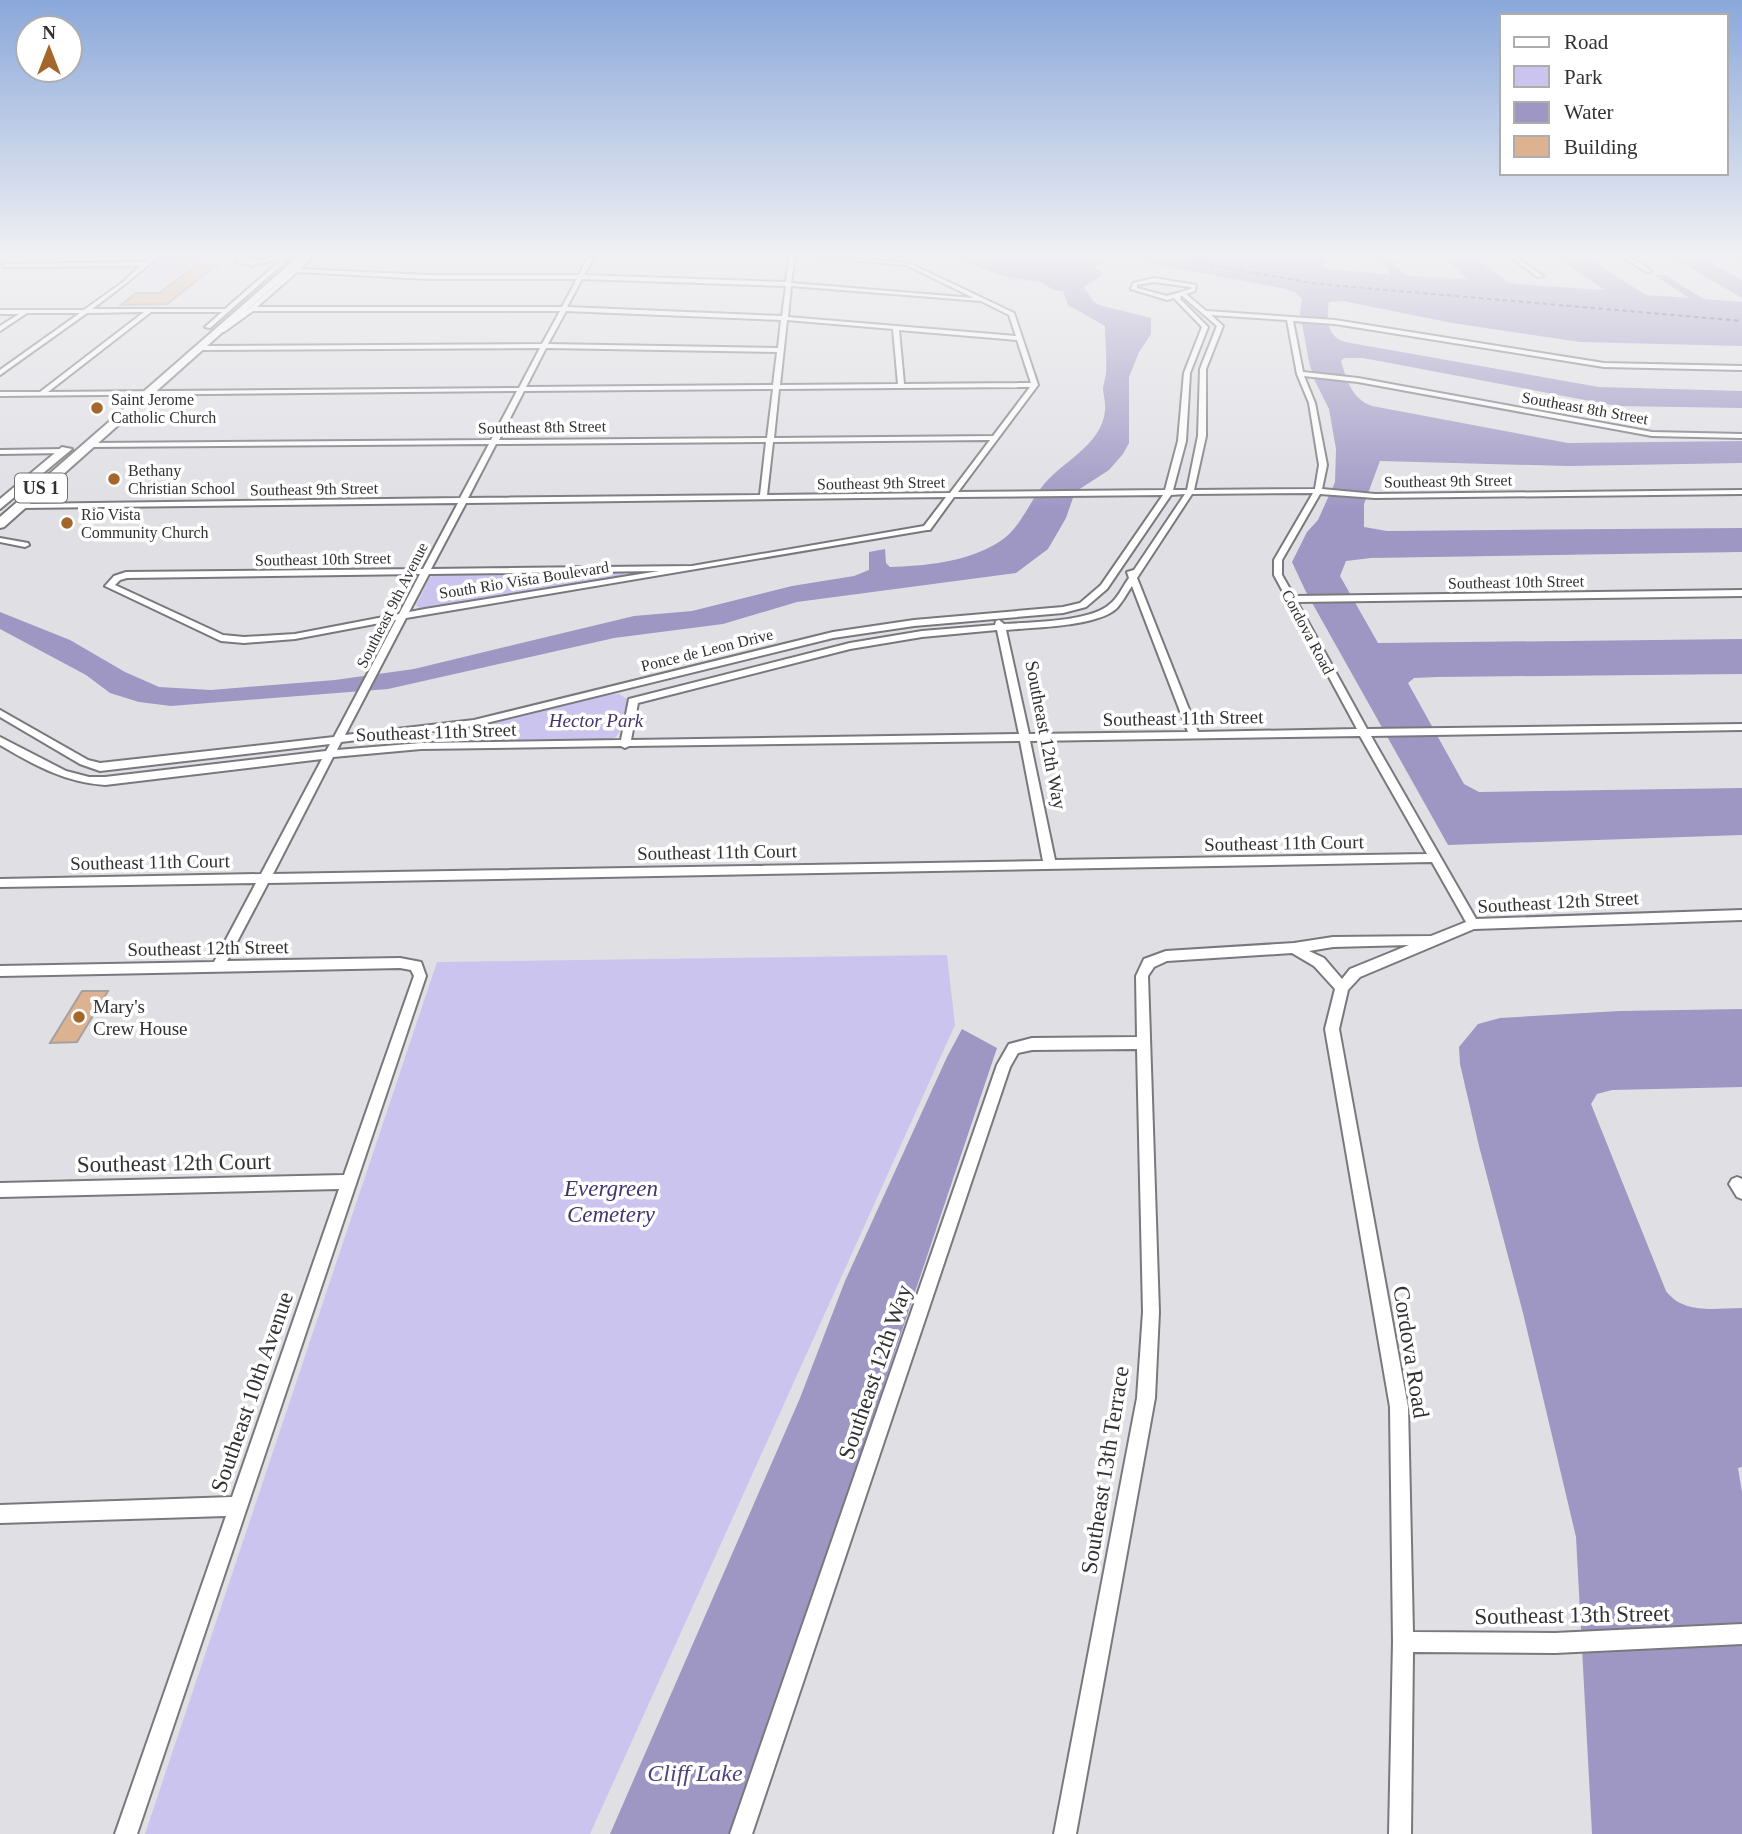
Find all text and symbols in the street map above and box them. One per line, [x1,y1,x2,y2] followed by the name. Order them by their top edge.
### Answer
[14,14,84,84] north arrow
[1500,14,1728,175] legend
[42,22,56,43] text: N
[1564,30,1609,54] text: Road
[1564,65,1603,89] text: Park
[1564,100,1614,124] text: Water
[1564,135,1638,159] text: Building
[1521,389,1650,428] street label: Southeast 8th Street
[111,391,216,426] place label: Saint Jerome Catholic Church
[89,400,105,416] marker: Saint Jerome Catholic Church
[478,417,607,437] street label: Southeast 8th Street
[128,462,236,497] place label: Bethany Christian School
[106,471,122,487] marker: Bethany Christian School
[1384,471,1513,491] street label: Southeast 9th Street
[817,473,946,493] street label: Southeast 9th Street
[15,474,67,502] road number: US 1
[250,479,379,499] street label: Southeast 9th Street
[81,506,209,542] place label: Rio Vista Community Church
[59,515,75,531] marker: Rio Vista Community Church
[353,540,431,670] street label: Southeast 9th Avenue
[255,549,392,569] street label: Southeast 10th Street
[438,558,610,602] street label: South Rio Vista Boulevard
[1448,572,1585,592] street label: Southeast 10th Street
[1279,587,1337,677] street label: Cordova Road
[639,625,775,675] street label: Ponce de Leon Drive
[1021,659,1071,812] street label: Southeast 12th Way
[1102,706,1264,730] street label: Southeast 11th Street
[548,710,644,731] park label: Hector Park
[355,719,517,745] street label: Southeast 11th Street
[1204,831,1365,855] street label: Southeast 11th Court
[637,840,798,864] street label: Southeast 11th Court
[70,850,231,874] street label: Southeast 11th Court
[1477,887,1640,917] street label: Southeast 12th Street
[127,936,290,960] street label: Southeast 12th Street
[93,996,187,1039] place label: Mary's Crew House
[71,1009,87,1025] marker: Mary's Crew House
[77,1149,272,1177] street label: Southeast 12th Court
[563,1176,658,1227] park label: Evergreen Cemetery
[833,1281,917,1463] street label: Southeast 12th Way
[1388,1284,1434,1420] street label: Cordova Road
[206,1288,298,1496] street label: Southeast 10th Avenue
[1076,1364,1134,1576] street label: Southeast 13th Terrace
[1474,1601,1671,1629] street label: Southeast 13th Street
[647,1760,743,1786] water label: Cliff Lake

